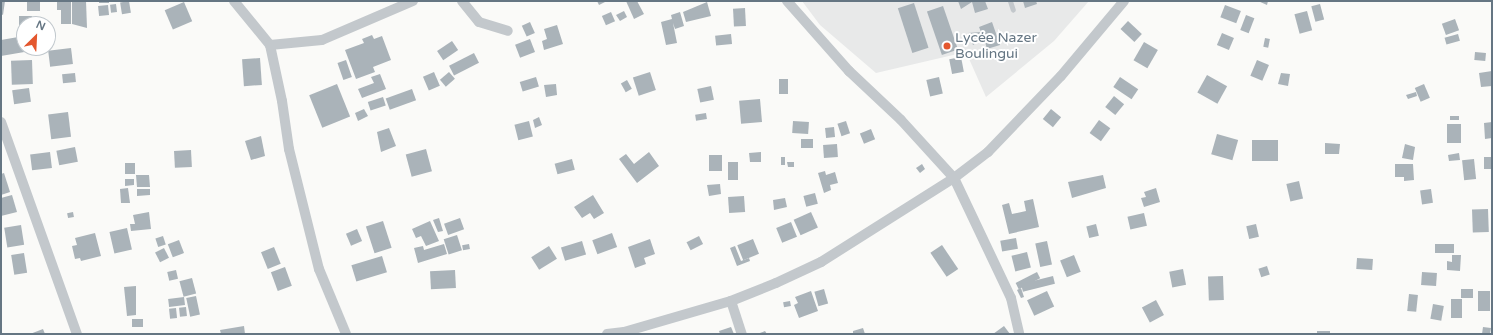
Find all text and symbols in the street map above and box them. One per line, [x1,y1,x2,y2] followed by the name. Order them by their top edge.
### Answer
[16,16,56,56] north arrow
[34,18,47,33] text: N
[955,30,1037,62] place label: Lycée Nazer Boulingui
[942,41,952,51] marker: Lycée Nazer Boulingui

